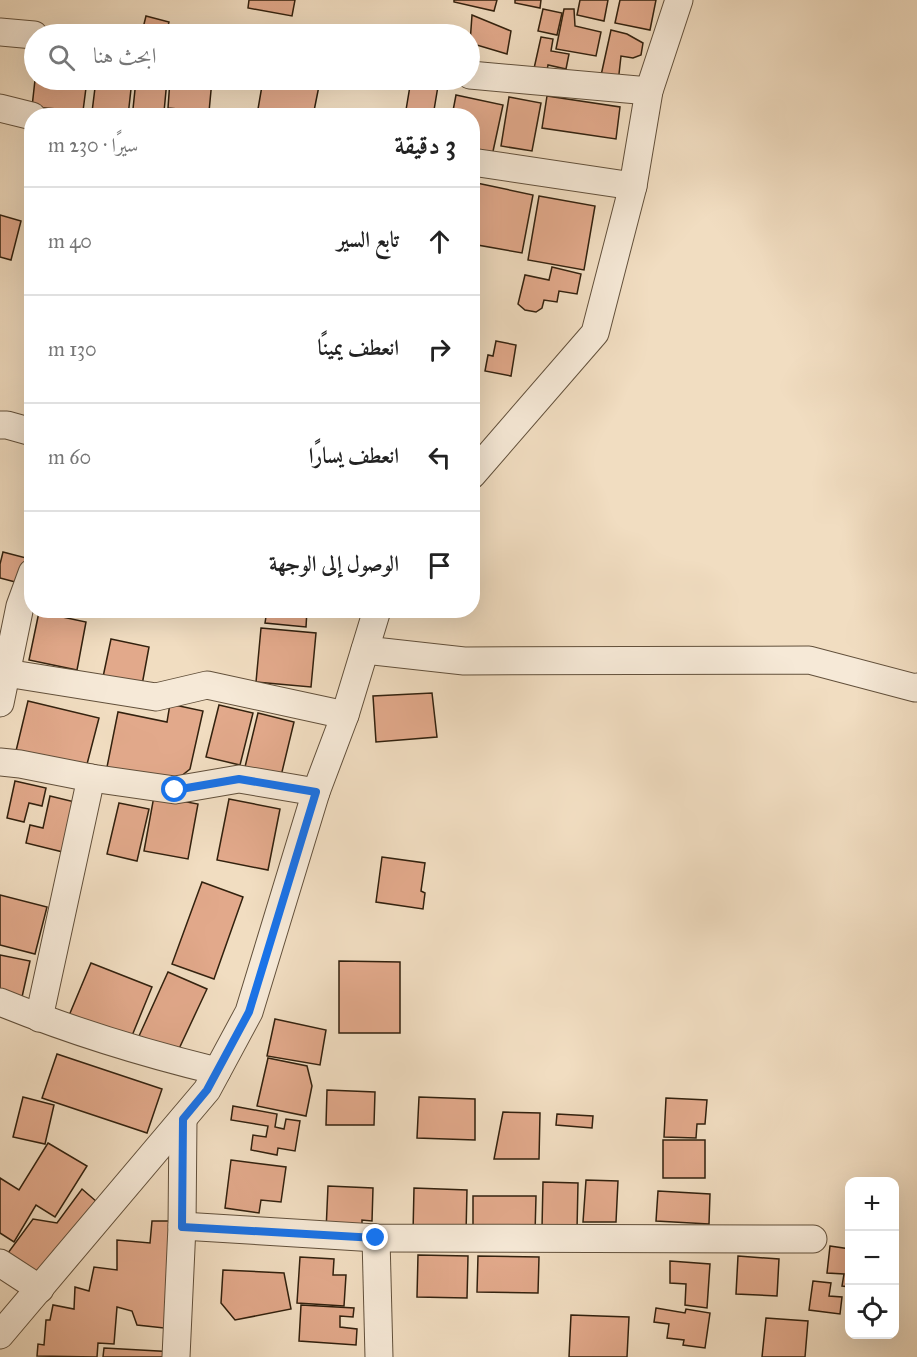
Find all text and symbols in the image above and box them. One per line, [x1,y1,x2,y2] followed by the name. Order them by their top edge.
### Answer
[24,24,480,90] search box
[45,41,78,74] icon: search
[93,42,156,69] text: ابحث هنا
[395,129,456,161] text: 3 دقيقة
[48,133,138,157] text: سيرًا · 230 m
[423,225,456,258] icon: ahead
[337,226,399,253] text: تابع السير
[48,229,92,253] text: 40 m
[423,333,456,366] icon: right
[318,334,399,361] text: انعطف يمينًا
[48,337,97,361] text: 130 m
[423,441,456,474] icon: left
[309,442,399,469] text: انعطف يسارًا
[48,445,91,469] text: 60 m
[423,549,456,582] icon: arrive
[269,550,399,577] text: الوصول إلى الوجهة
[161,776,187,802] route start
[845,1177,899,1339] map controls
[845,1177,899,1231] button: +
[362,1224,388,1250] route end
[845,1231,899,1285] button: −
[845,1285,899,1339] button: locate

